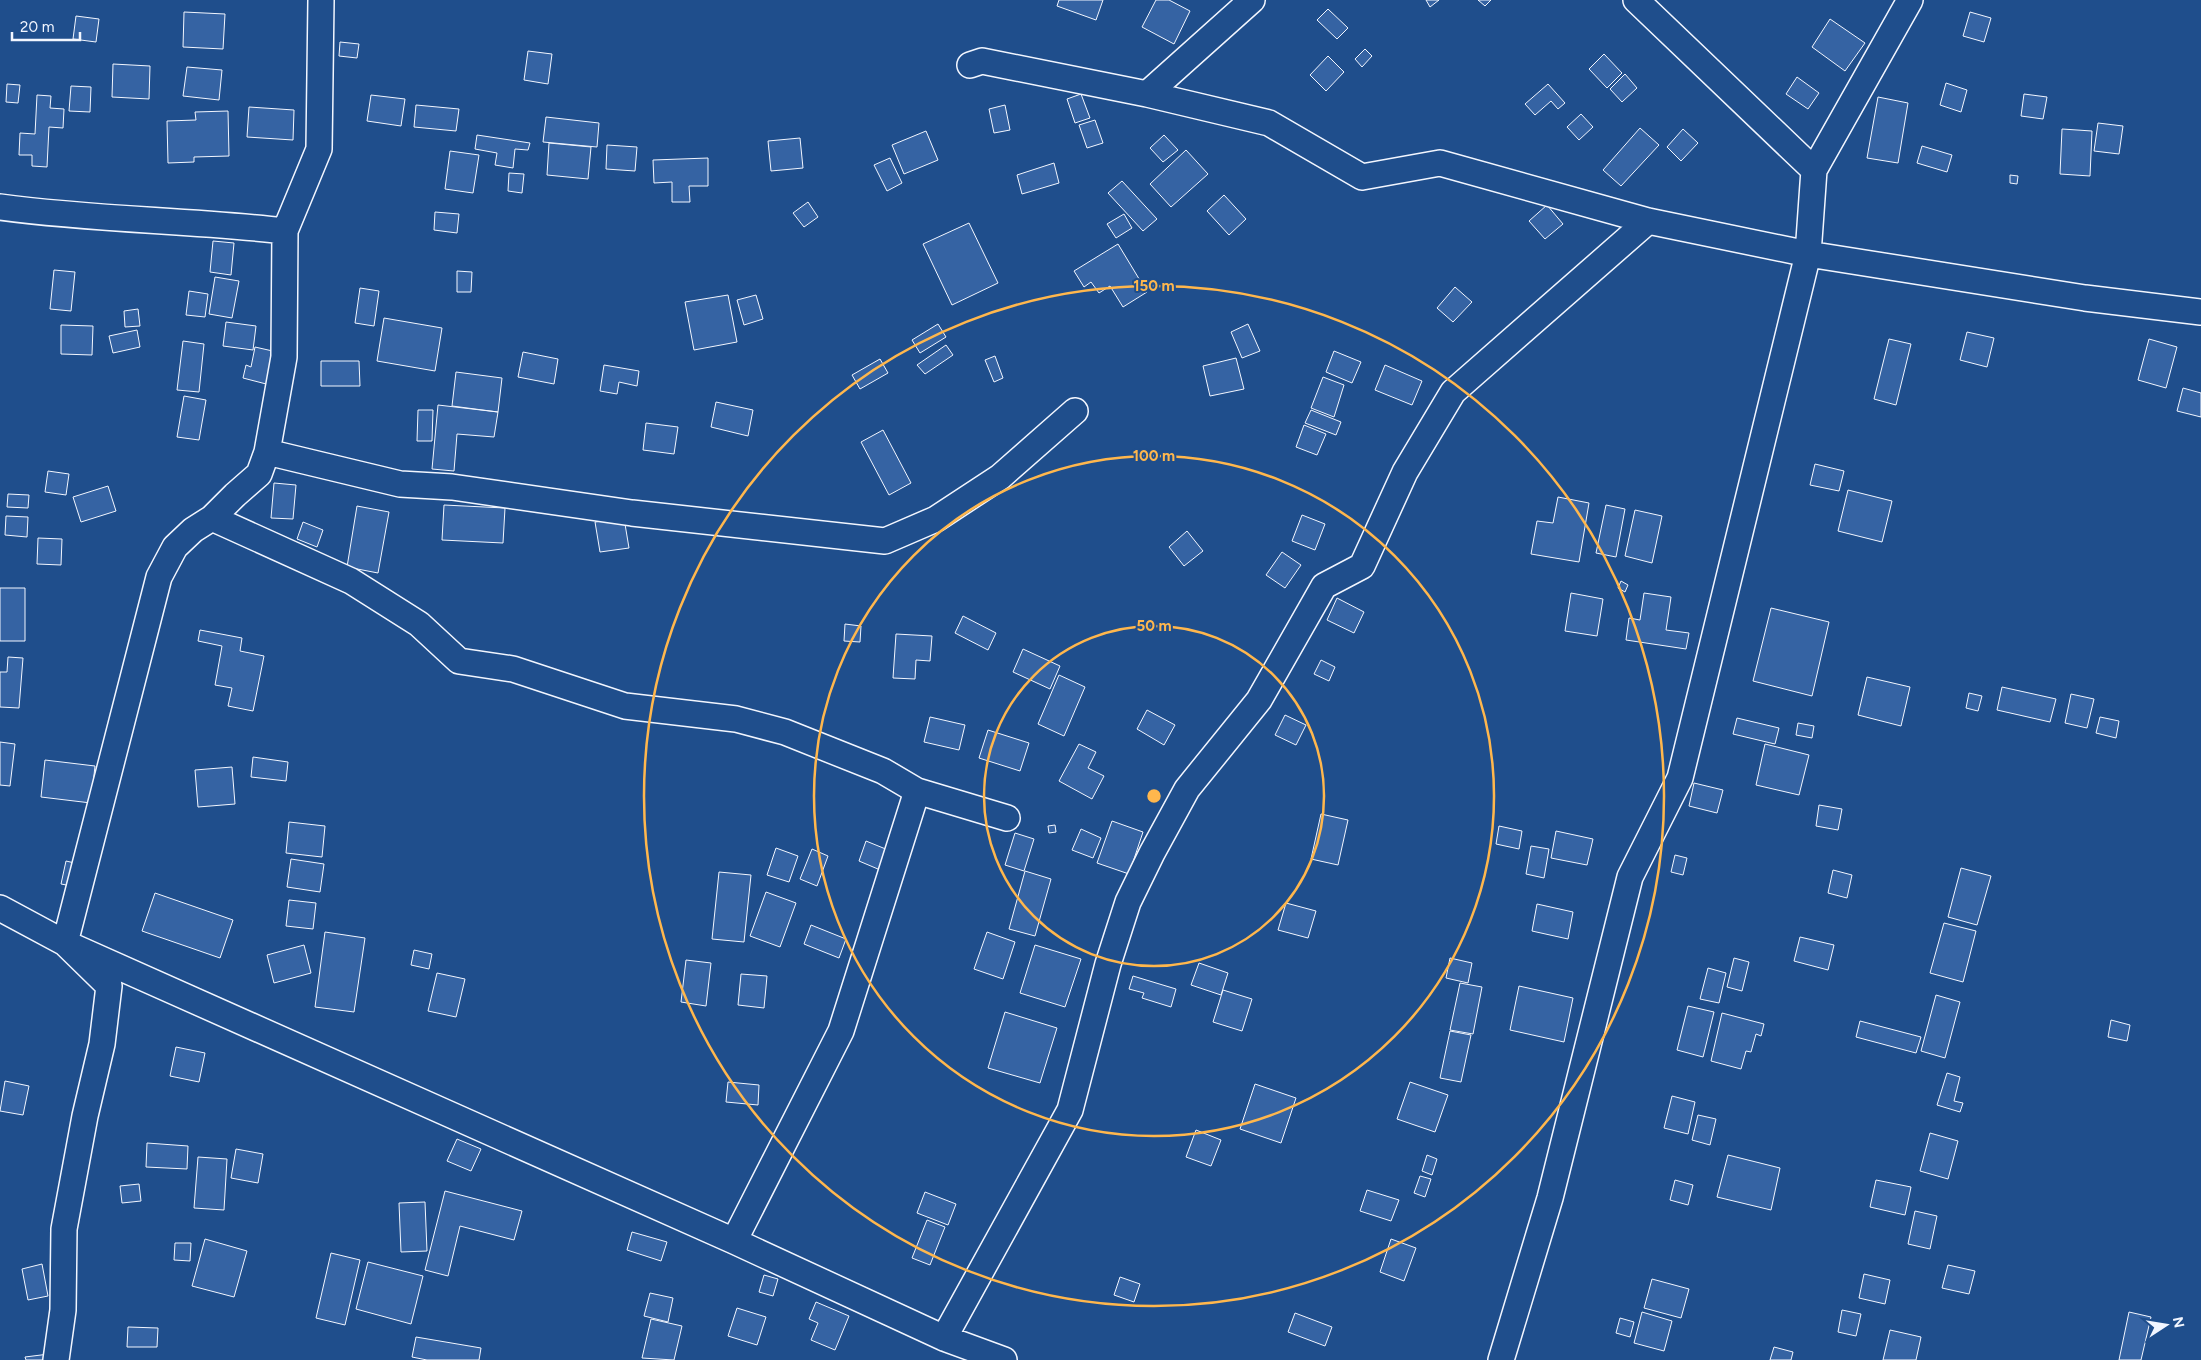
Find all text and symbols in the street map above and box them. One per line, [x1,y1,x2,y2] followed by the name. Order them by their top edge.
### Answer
[12,10,80,42] scale bar
[20,18,54,36] text: 20 m
[1133,277,1175,295] text: 150 m
[1133,447,1175,465] text: 100 m
[1136,617,1172,635] text: 50 m
[1145,787,1163,805] centre of rings
[2141,1300,2191,1350] north arrow
[2169,1315,2188,1329] text: N

